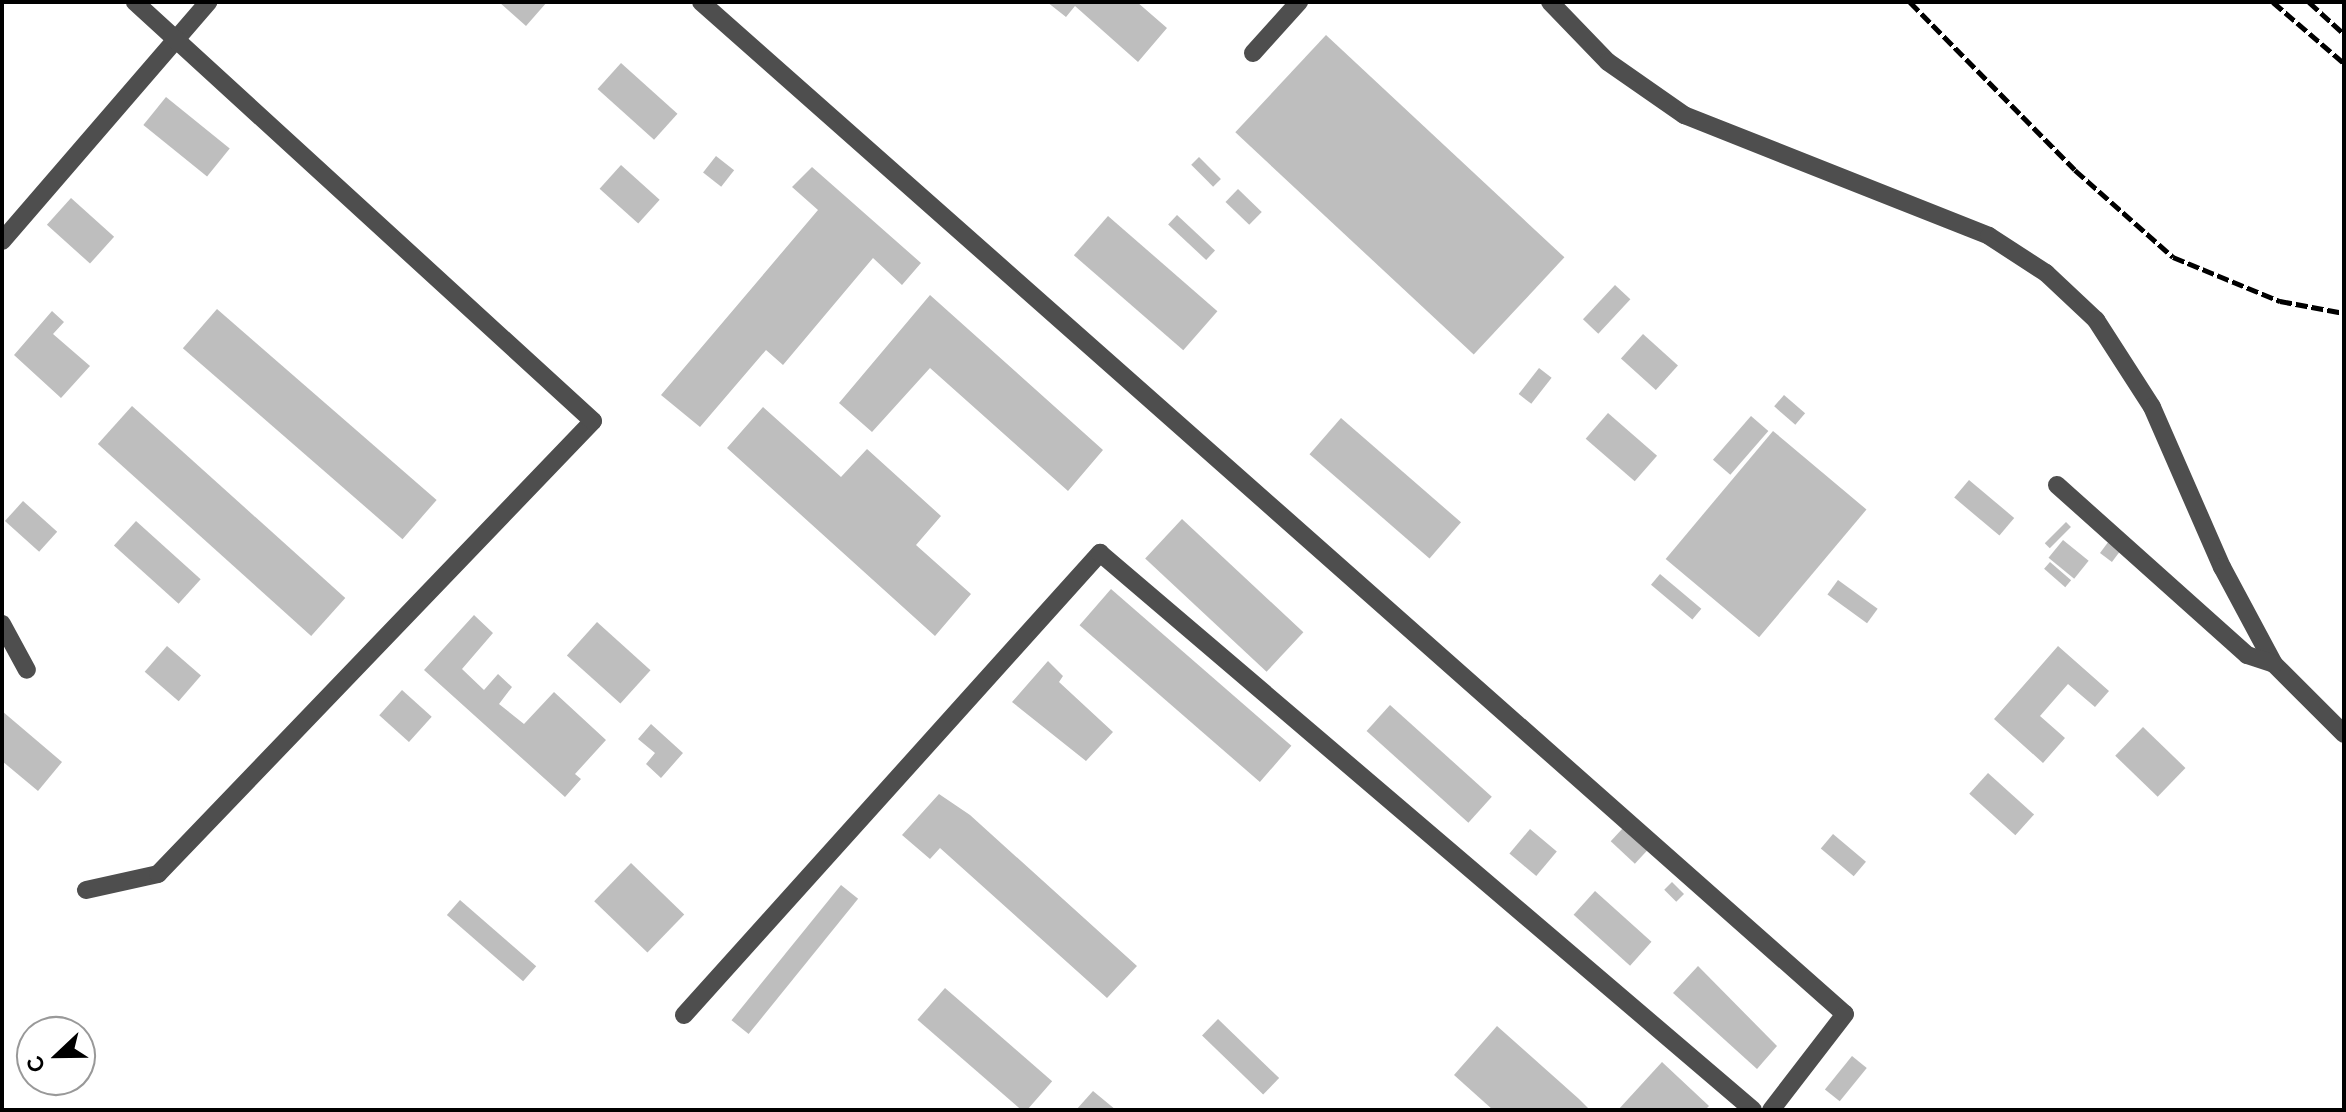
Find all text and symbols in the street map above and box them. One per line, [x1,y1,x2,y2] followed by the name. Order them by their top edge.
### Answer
[16,1016,96,1096] north arrow
[21,1052,50,1076] text: С

